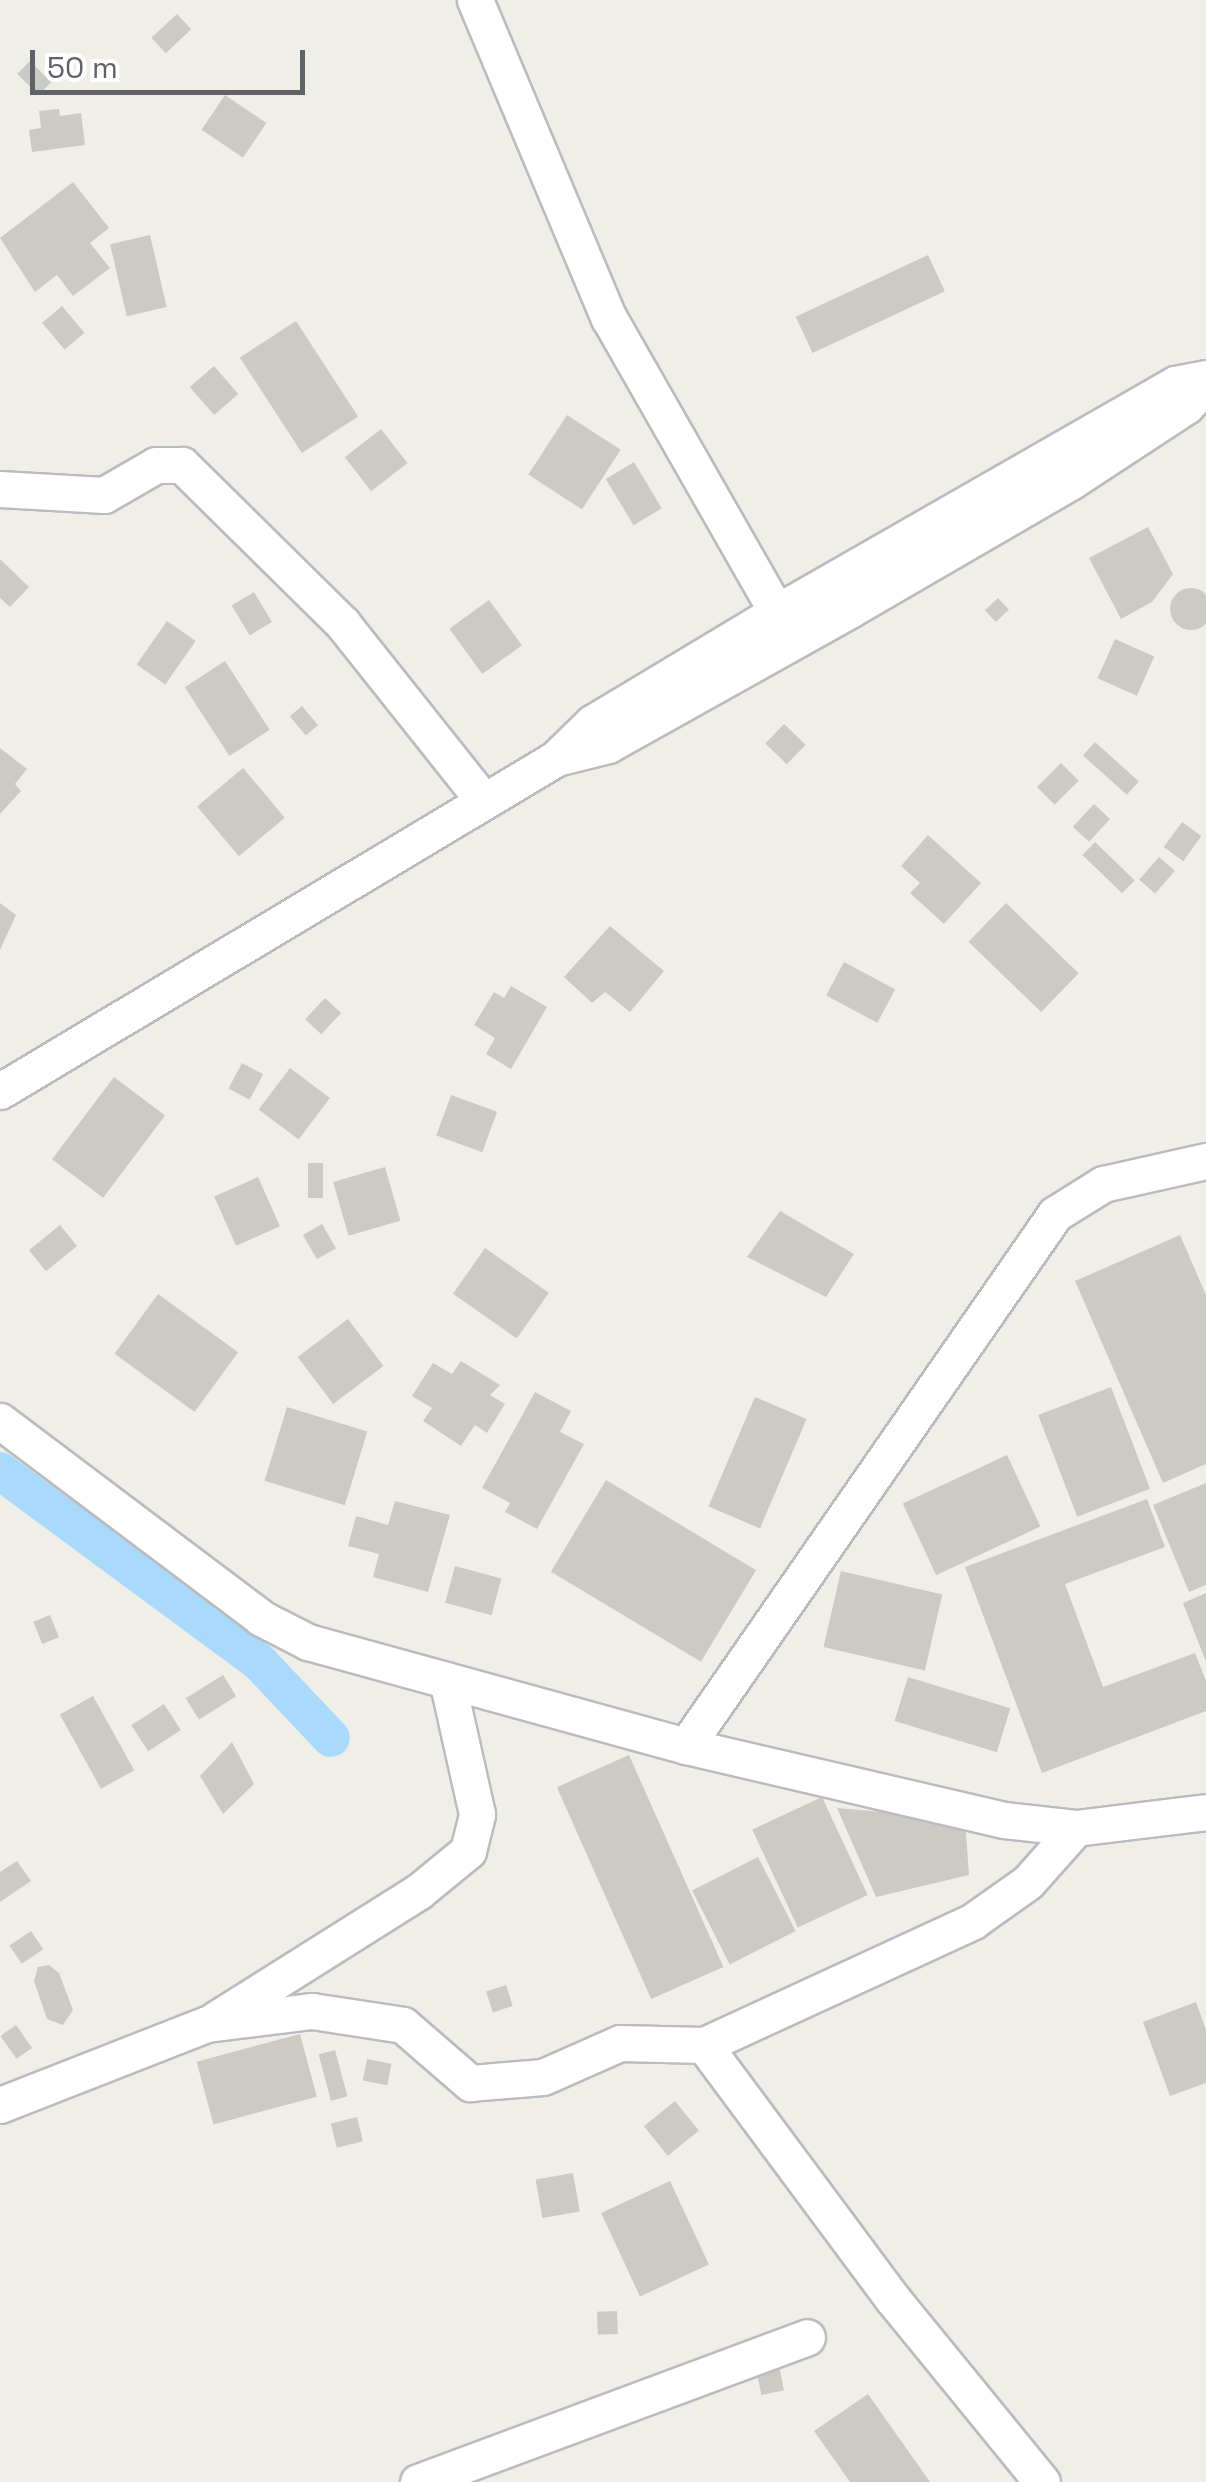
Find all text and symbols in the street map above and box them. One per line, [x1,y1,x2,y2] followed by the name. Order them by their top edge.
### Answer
[35,30,310,92] scale bar
[47,48,118,87] text: 50 m

